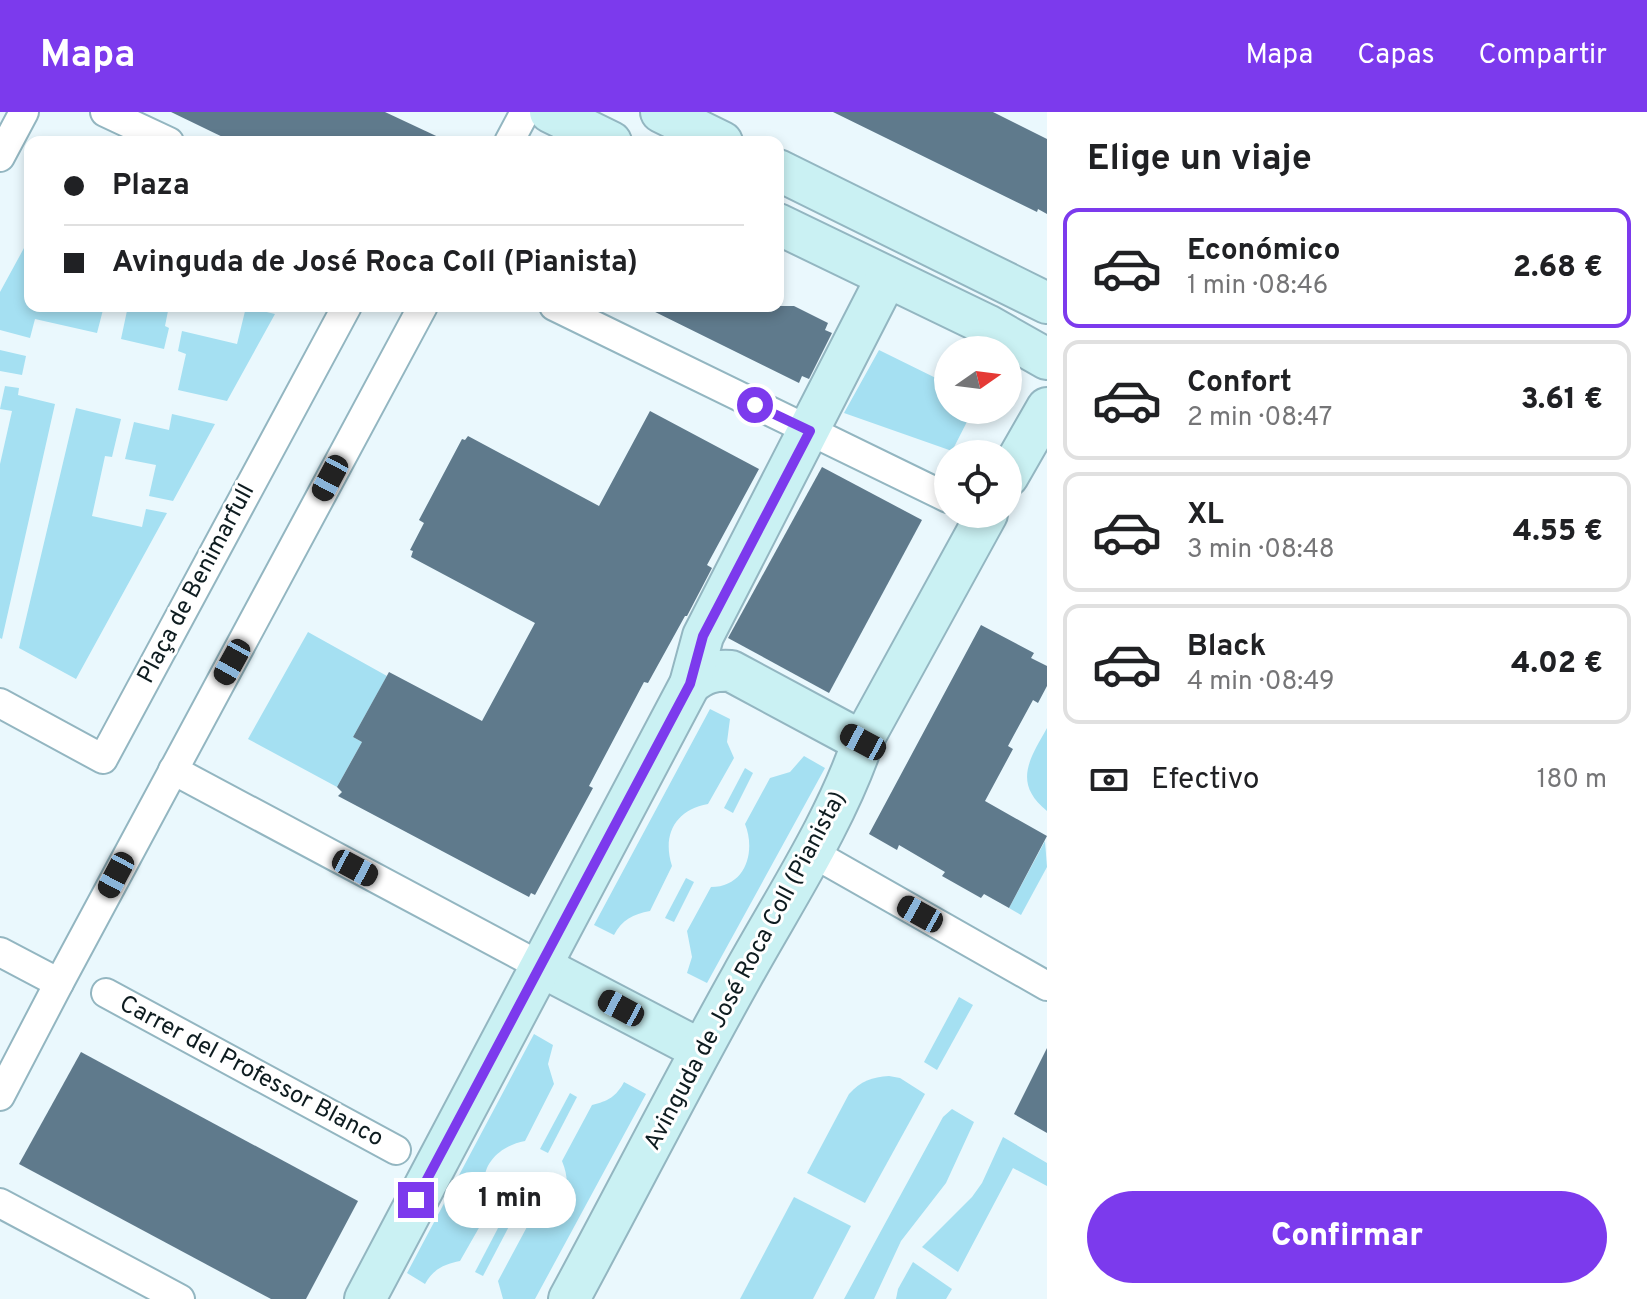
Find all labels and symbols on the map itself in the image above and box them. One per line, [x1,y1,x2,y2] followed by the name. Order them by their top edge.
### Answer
[934,336,1022,424] north arrow
[737,387,773,423] route start
[308,451,352,505] car
[132,479,262,689] street label: Plaça de Benimarfull
[210,635,254,689] car
[836,720,890,764] car
[638,786,854,1156] street label: Avinguda de José Roca Coll (Pianista)
[328,846,382,890] car
[94,848,138,902] car
[893,892,947,936] car
[594,986,648,1030] car
[114,990,388,1154] street label: Carrer del Professor Blanco
[444,1172,576,1228] callout: 1 min
[398,1182,434,1218] route end

